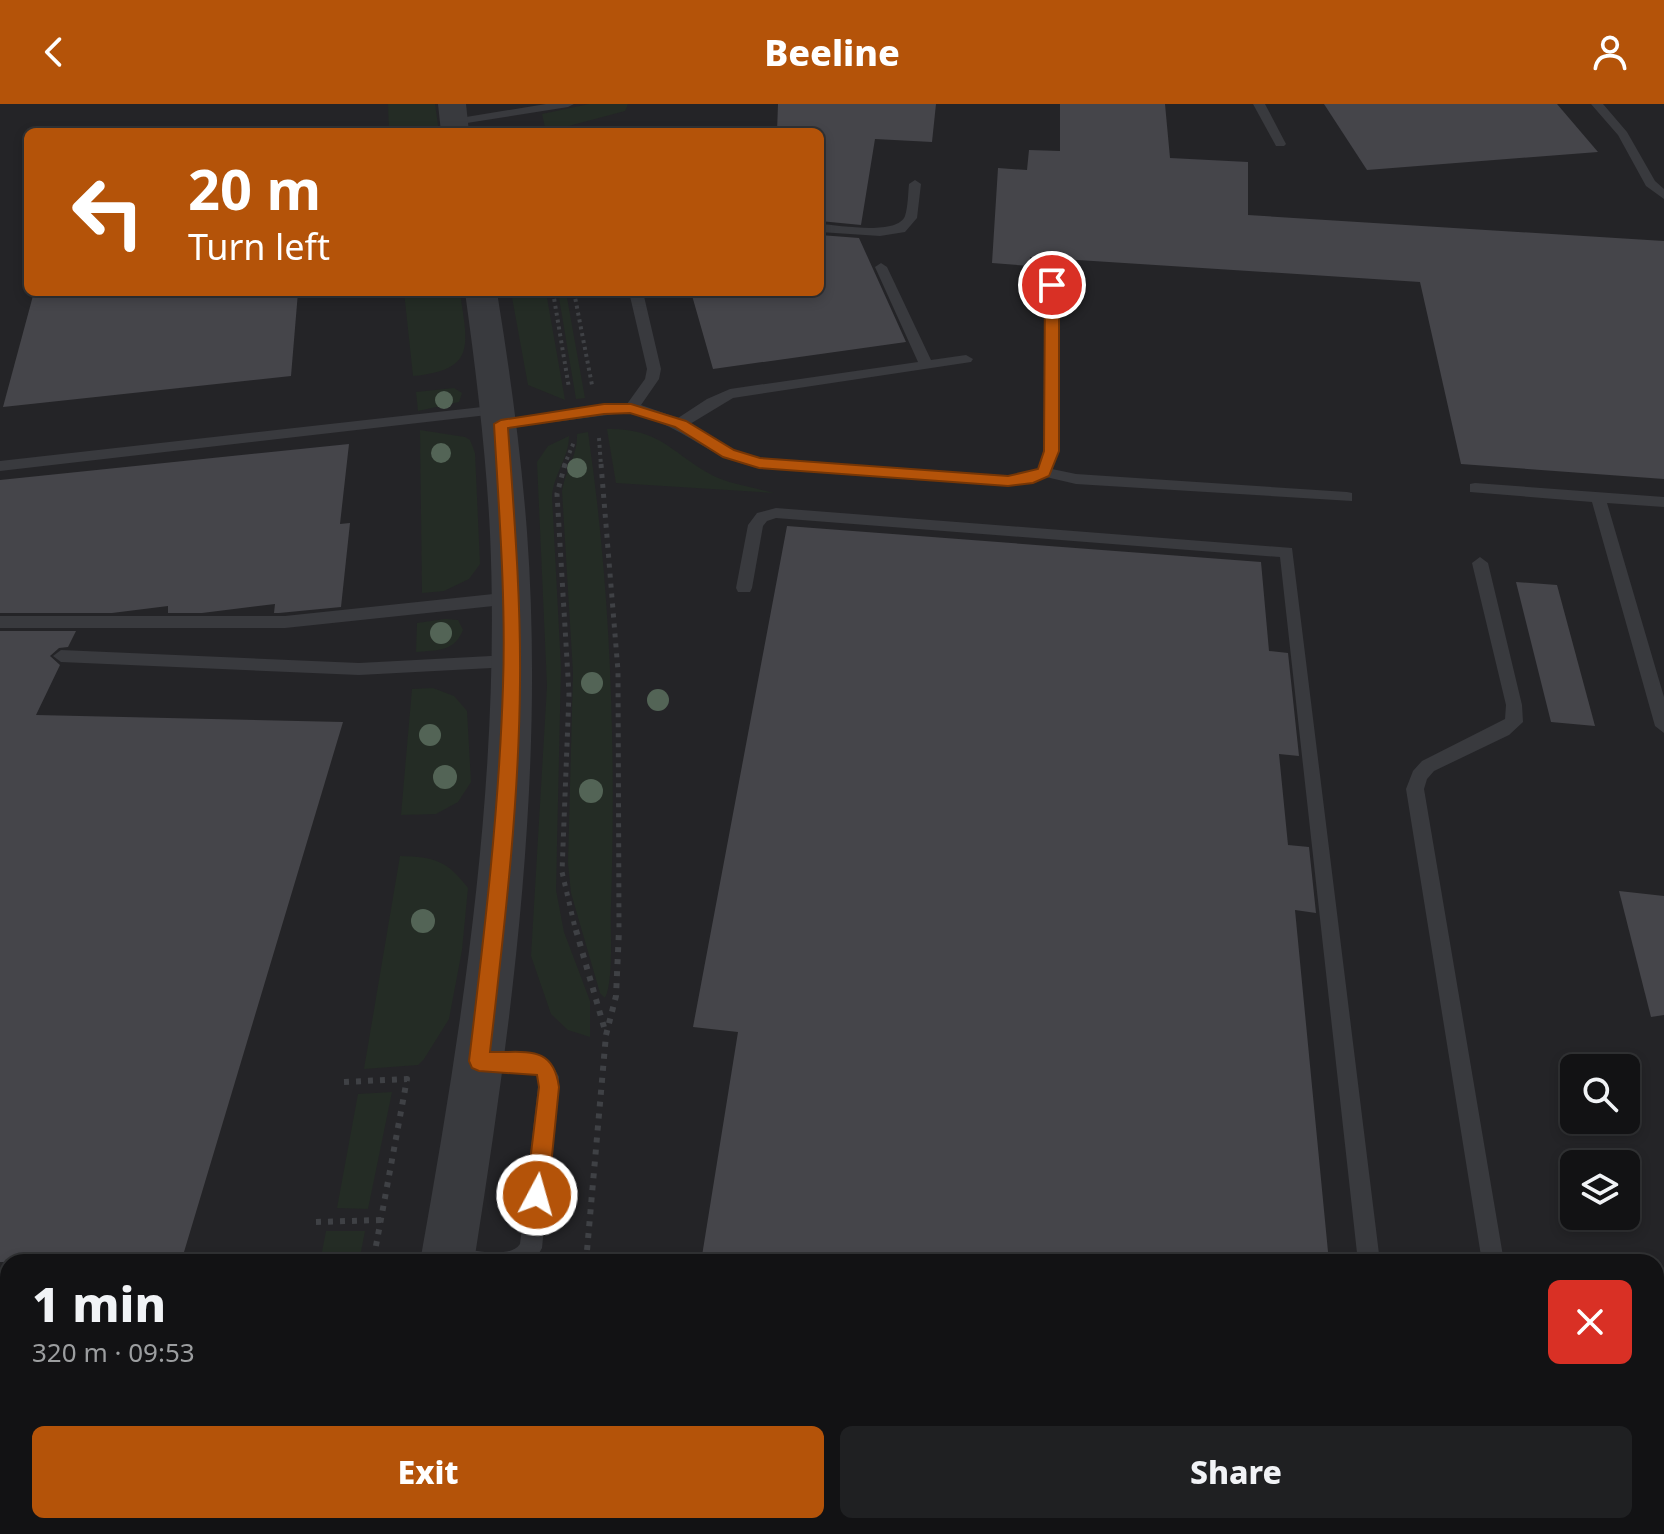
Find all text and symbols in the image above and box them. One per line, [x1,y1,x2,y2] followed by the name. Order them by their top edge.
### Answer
[764,28,900,77] text: Beeline
[32,30,76,74] icon: back
[1588,30,1632,74] icon: person
[188,150,321,226] text: 20 m
[56,160,160,264] icon: left
[188,222,330,271] text: Turn left
[1018,251,1086,319] pin
[1030,263,1074,307] icon: arrive
[1560,1054,1640,1230] map controls
[1560,1054,1640,1134] button: search
[1560,1150,1640,1230] button: layers
[495,1153,579,1237] position arrow
[32,1271,166,1336] text: 1 min
[1548,1280,1632,1364] button: close
[32,1334,195,1370] text: 320 m · 09:53
[32,1426,824,1518] button: Exit
[840,1426,1632,1518] button: Share

